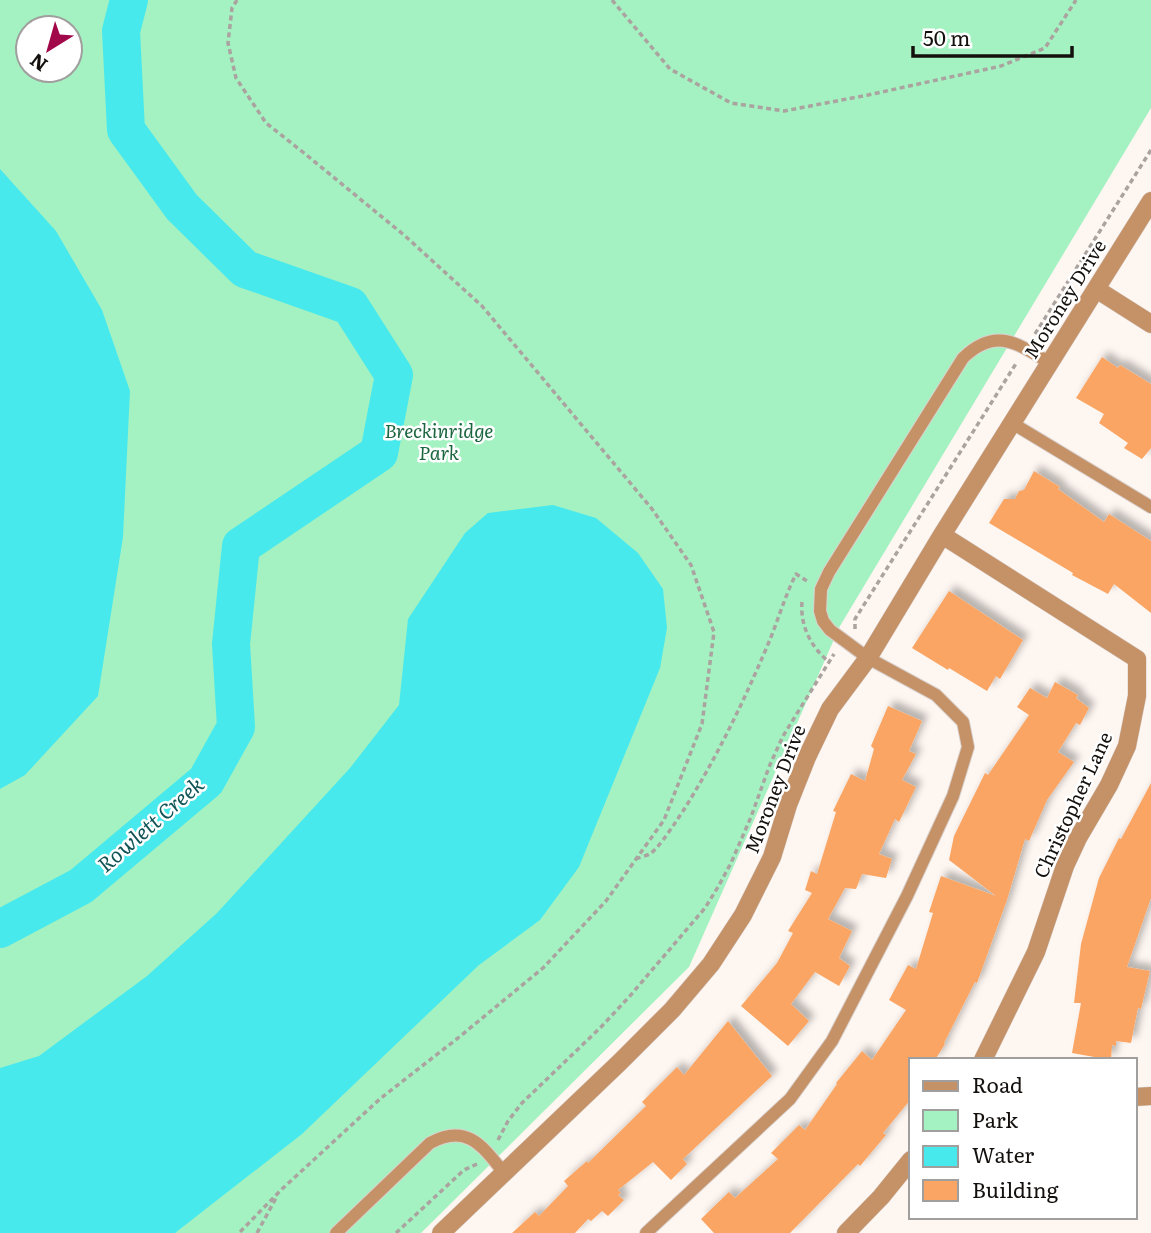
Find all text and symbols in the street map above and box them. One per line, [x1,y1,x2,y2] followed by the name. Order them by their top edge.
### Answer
[14,14,84,84] north arrow
[913,14,1072,58] scale bar
[923,21,970,52] text: 50 m
[23,47,53,79] text: N
[1016,233,1112,364] street label: Moroney Drive
[385,416,493,466] park label: Breckinridge Park
[737,720,812,857] street label: Moroney Drive
[1026,727,1118,882] street label: Christopher Lane
[89,768,210,878] water label: Rowlett Creek
[909,1058,1137,1219] legend
[972,1068,1023,1099] text: Road
[972,1103,1018,1134] text: Park
[972,1138,1034,1169] text: Water
[972,1173,1059,1204] text: Building

